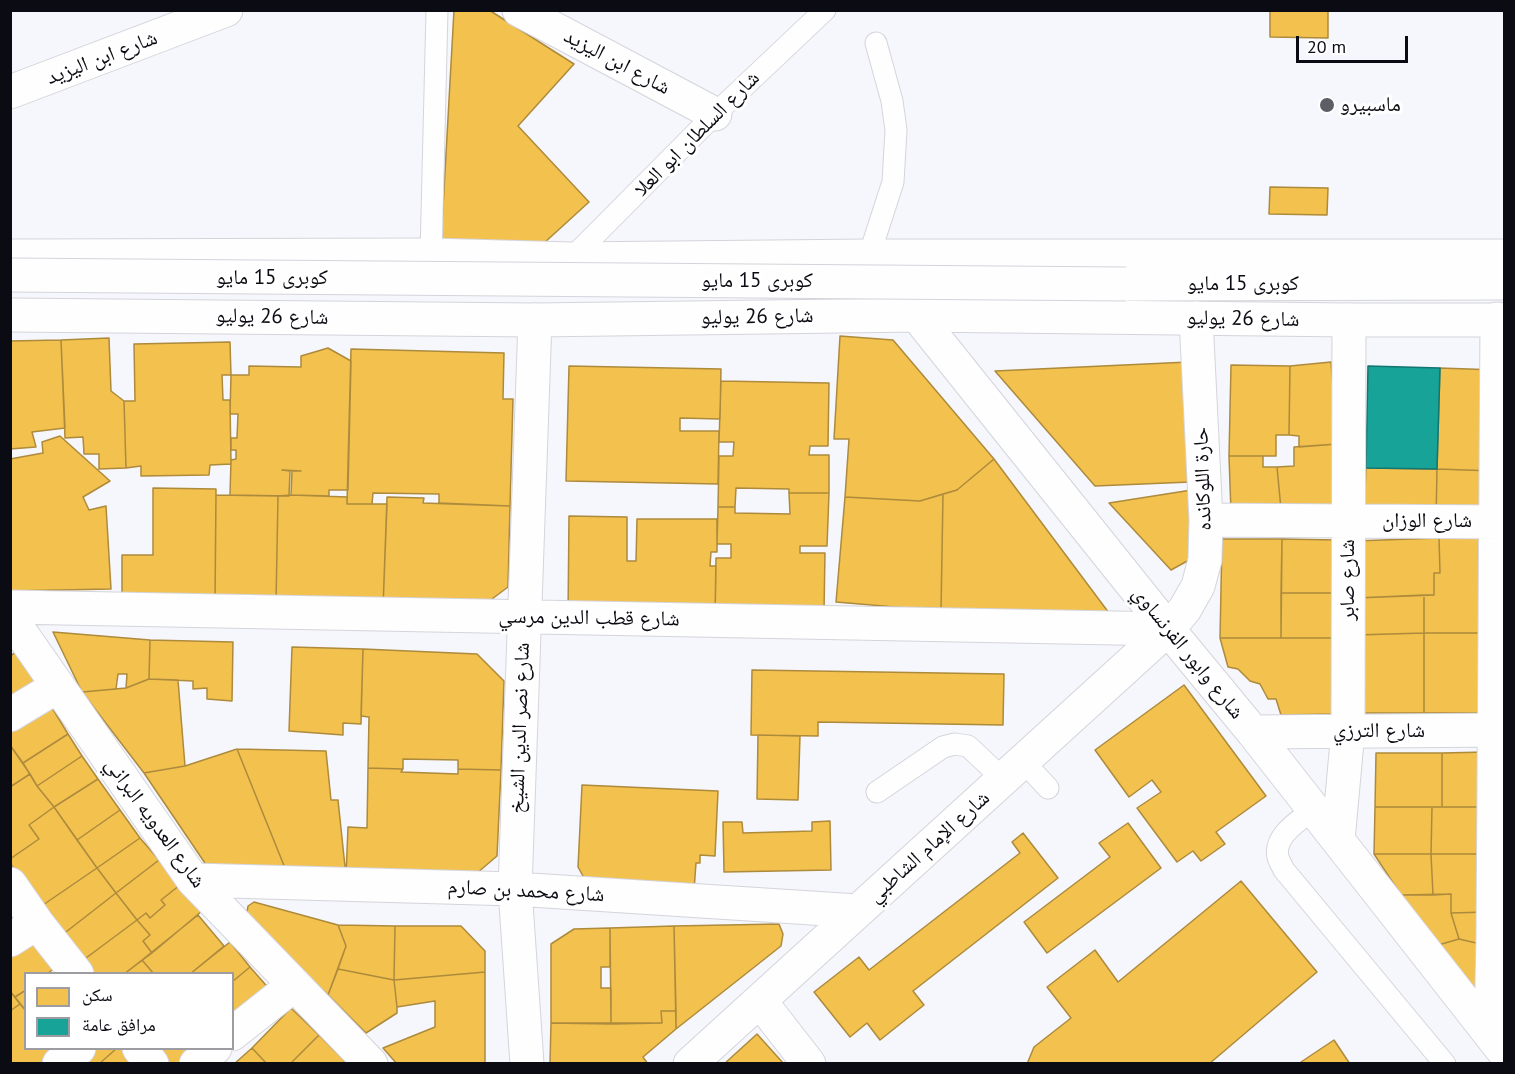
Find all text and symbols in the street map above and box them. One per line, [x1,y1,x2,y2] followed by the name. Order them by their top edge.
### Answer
[560,23,674,101] street label: شارع ابن اليزيد
[1299,24,1412,62] scale bar
[43,25,161,91] street label: شارع ابن اليزيد
[1307,35,1346,58] text: 20 m
[629,66,765,202] street label: شارع السلطان ابو العلا
[1340,92,1401,118] place label: ماسبيرو
[1318,96,1336,114] marker: ماسبيرو
[216,265,328,291] street label: كوبرى 15 مايو
[701,268,813,294] street label: كوبرى 15 مايو
[1187,271,1299,297] street label: كوبرى 15 مايو
[215,303,329,331] street label: شارع 26 يوليو
[700,303,814,331] street label: شارع 26 يوليو
[1186,305,1300,333] street label: شارع 26 يوليو
[1189,427,1217,531] street label: حارة اللوكانده
[1382,508,1472,534] street label: شارع الوزان
[1335,539,1361,621] street label: شارع صابر
[1127,582,1249,724] street label: شارع وابور الفرنساوي
[498,604,680,632] street label: شارع قطب الدين مرسي
[504,642,536,814] street label: شارع نصر الدين الشيخ
[1333,718,1425,744] street label: شارع الترزي
[99,753,211,893] street label: شارع العدويه البراني
[863,786,995,908] street label: شارع الإمام الشاطبي
[447,874,605,908] street label: شارع محمد بن صارم
[24,972,234,1050] legend
[82,983,113,1006] text: سكن
[82,1013,156,1036] text: مرافق عامة

